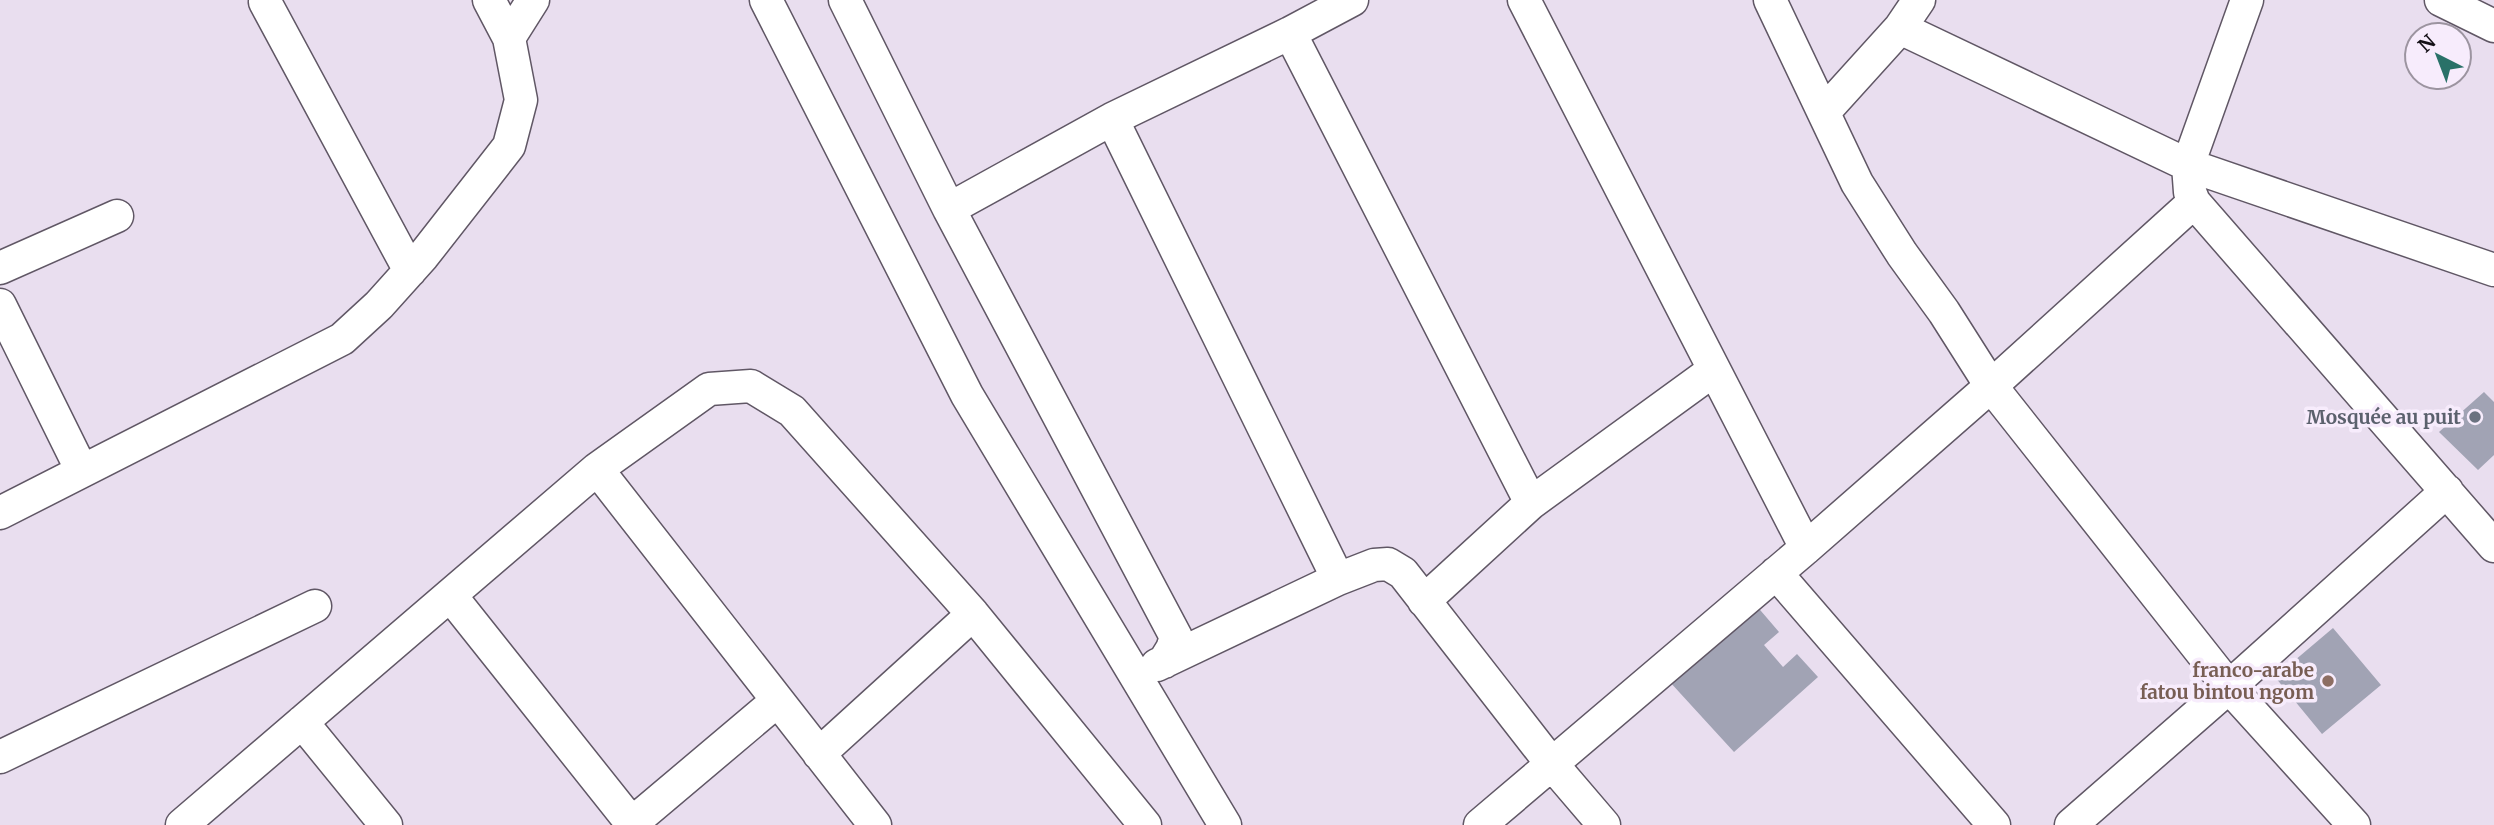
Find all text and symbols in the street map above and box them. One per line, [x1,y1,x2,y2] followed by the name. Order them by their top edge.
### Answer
[2403,21,2473,91] north arrow
[2413,29,2440,57] text: N
[2307,405,2461,429] place label: Mosquée au puit
[2467,409,2483,425] marker: Mosquée au puit
[2140,658,2314,704] place label: franco-arabe fatou bintou ngom
[2320,673,2336,689] marker: franco-arabe fatou bintou ngom

